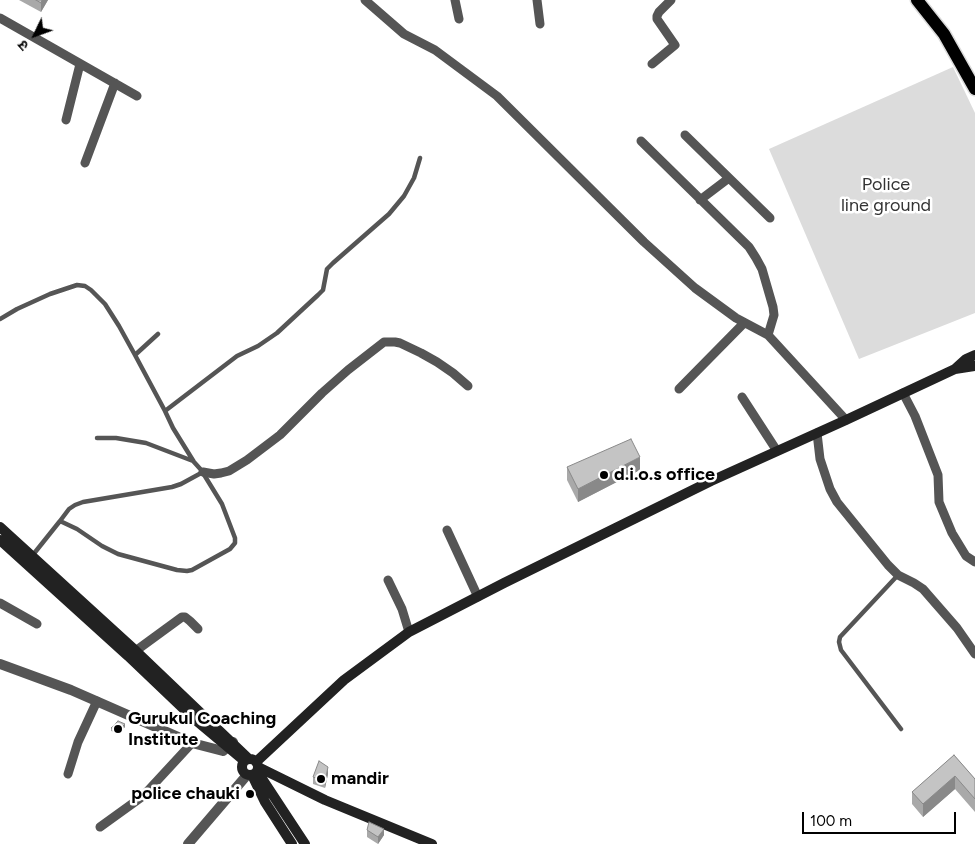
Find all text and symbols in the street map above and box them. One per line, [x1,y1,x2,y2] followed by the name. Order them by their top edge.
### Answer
[10,10,60,60] north arrow
[14,37,33,54] text: उ
[841,174,931,216] park label: Police line ground
[614,464,715,486] place label: d.i.o.s office
[598,469,610,481] marker: d.i.o.s office
[128,708,276,751] place label: Gurukul Coaching Institute
[112,723,124,735] marker: Gurukul Coaching Institute
[331,768,389,790] place label: mandir
[315,773,327,785] marker: mandir
[131,783,240,805] place label: police chauki
[244,788,256,800] marker: police chauki
[805,802,959,834] scale bar
[810,812,852,830] text: 100 m

